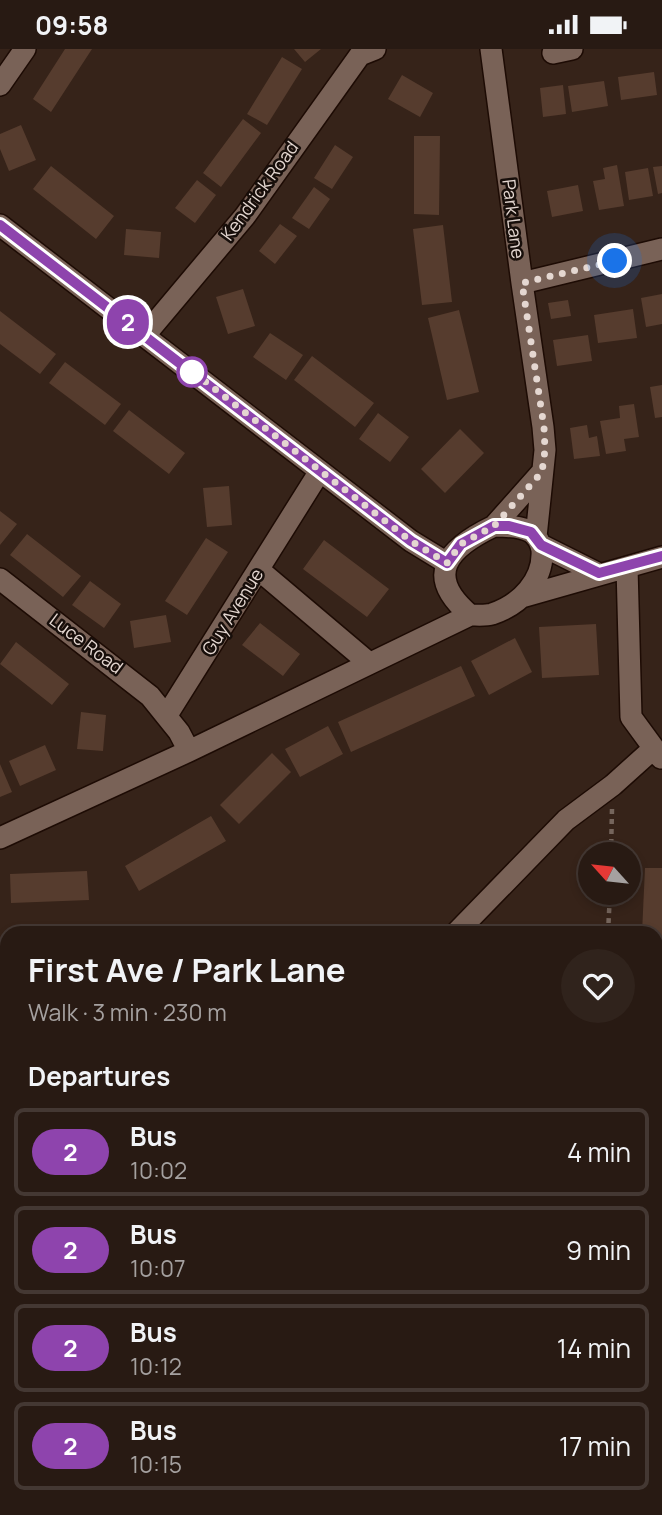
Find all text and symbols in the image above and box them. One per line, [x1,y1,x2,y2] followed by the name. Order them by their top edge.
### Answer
[35,7,108,43] text: 09:58
[215,136,303,245] street label: Kendrick Road
[497,178,531,260] street label: Park Lane
[597,243,632,278] your location
[105,299,151,345] line badge: 2
[121,305,135,338] text: 2
[177,357,207,387] unlabelled marker
[196,564,268,659] street label: Guy Avenue
[45,608,128,679] street label: Luce Road
[578,842,640,905] north arrow
[578,842,641,905] map controls
[28,947,346,992] text: First Ave / Park Lane
[561,949,635,1023] button: heart
[28,996,227,1028] text: Walk · 3 min · 230 m
[28,1058,170,1094] text: Departures
[130,1118,177,1154] text: Bus
[567,1134,631,1170] text: 4 min
[63,1135,78,1168] text: 2
[130,1154,187,1186] text: 10:02
[130,1216,177,1252] text: Bus
[566,1232,631,1268] text: 9 min
[63,1233,78,1266] text: 2
[130,1252,185,1284] text: 10:07
[130,1314,177,1350] text: Bus
[557,1330,631,1366] text: 14 min
[63,1331,78,1364] text: 2
[130,1350,182,1382] text: 10:12
[130,1412,177,1448] text: Bus
[559,1428,631,1464] text: 17 min
[63,1429,78,1462] text: 2
[130,1448,182,1480] text: 10:15

